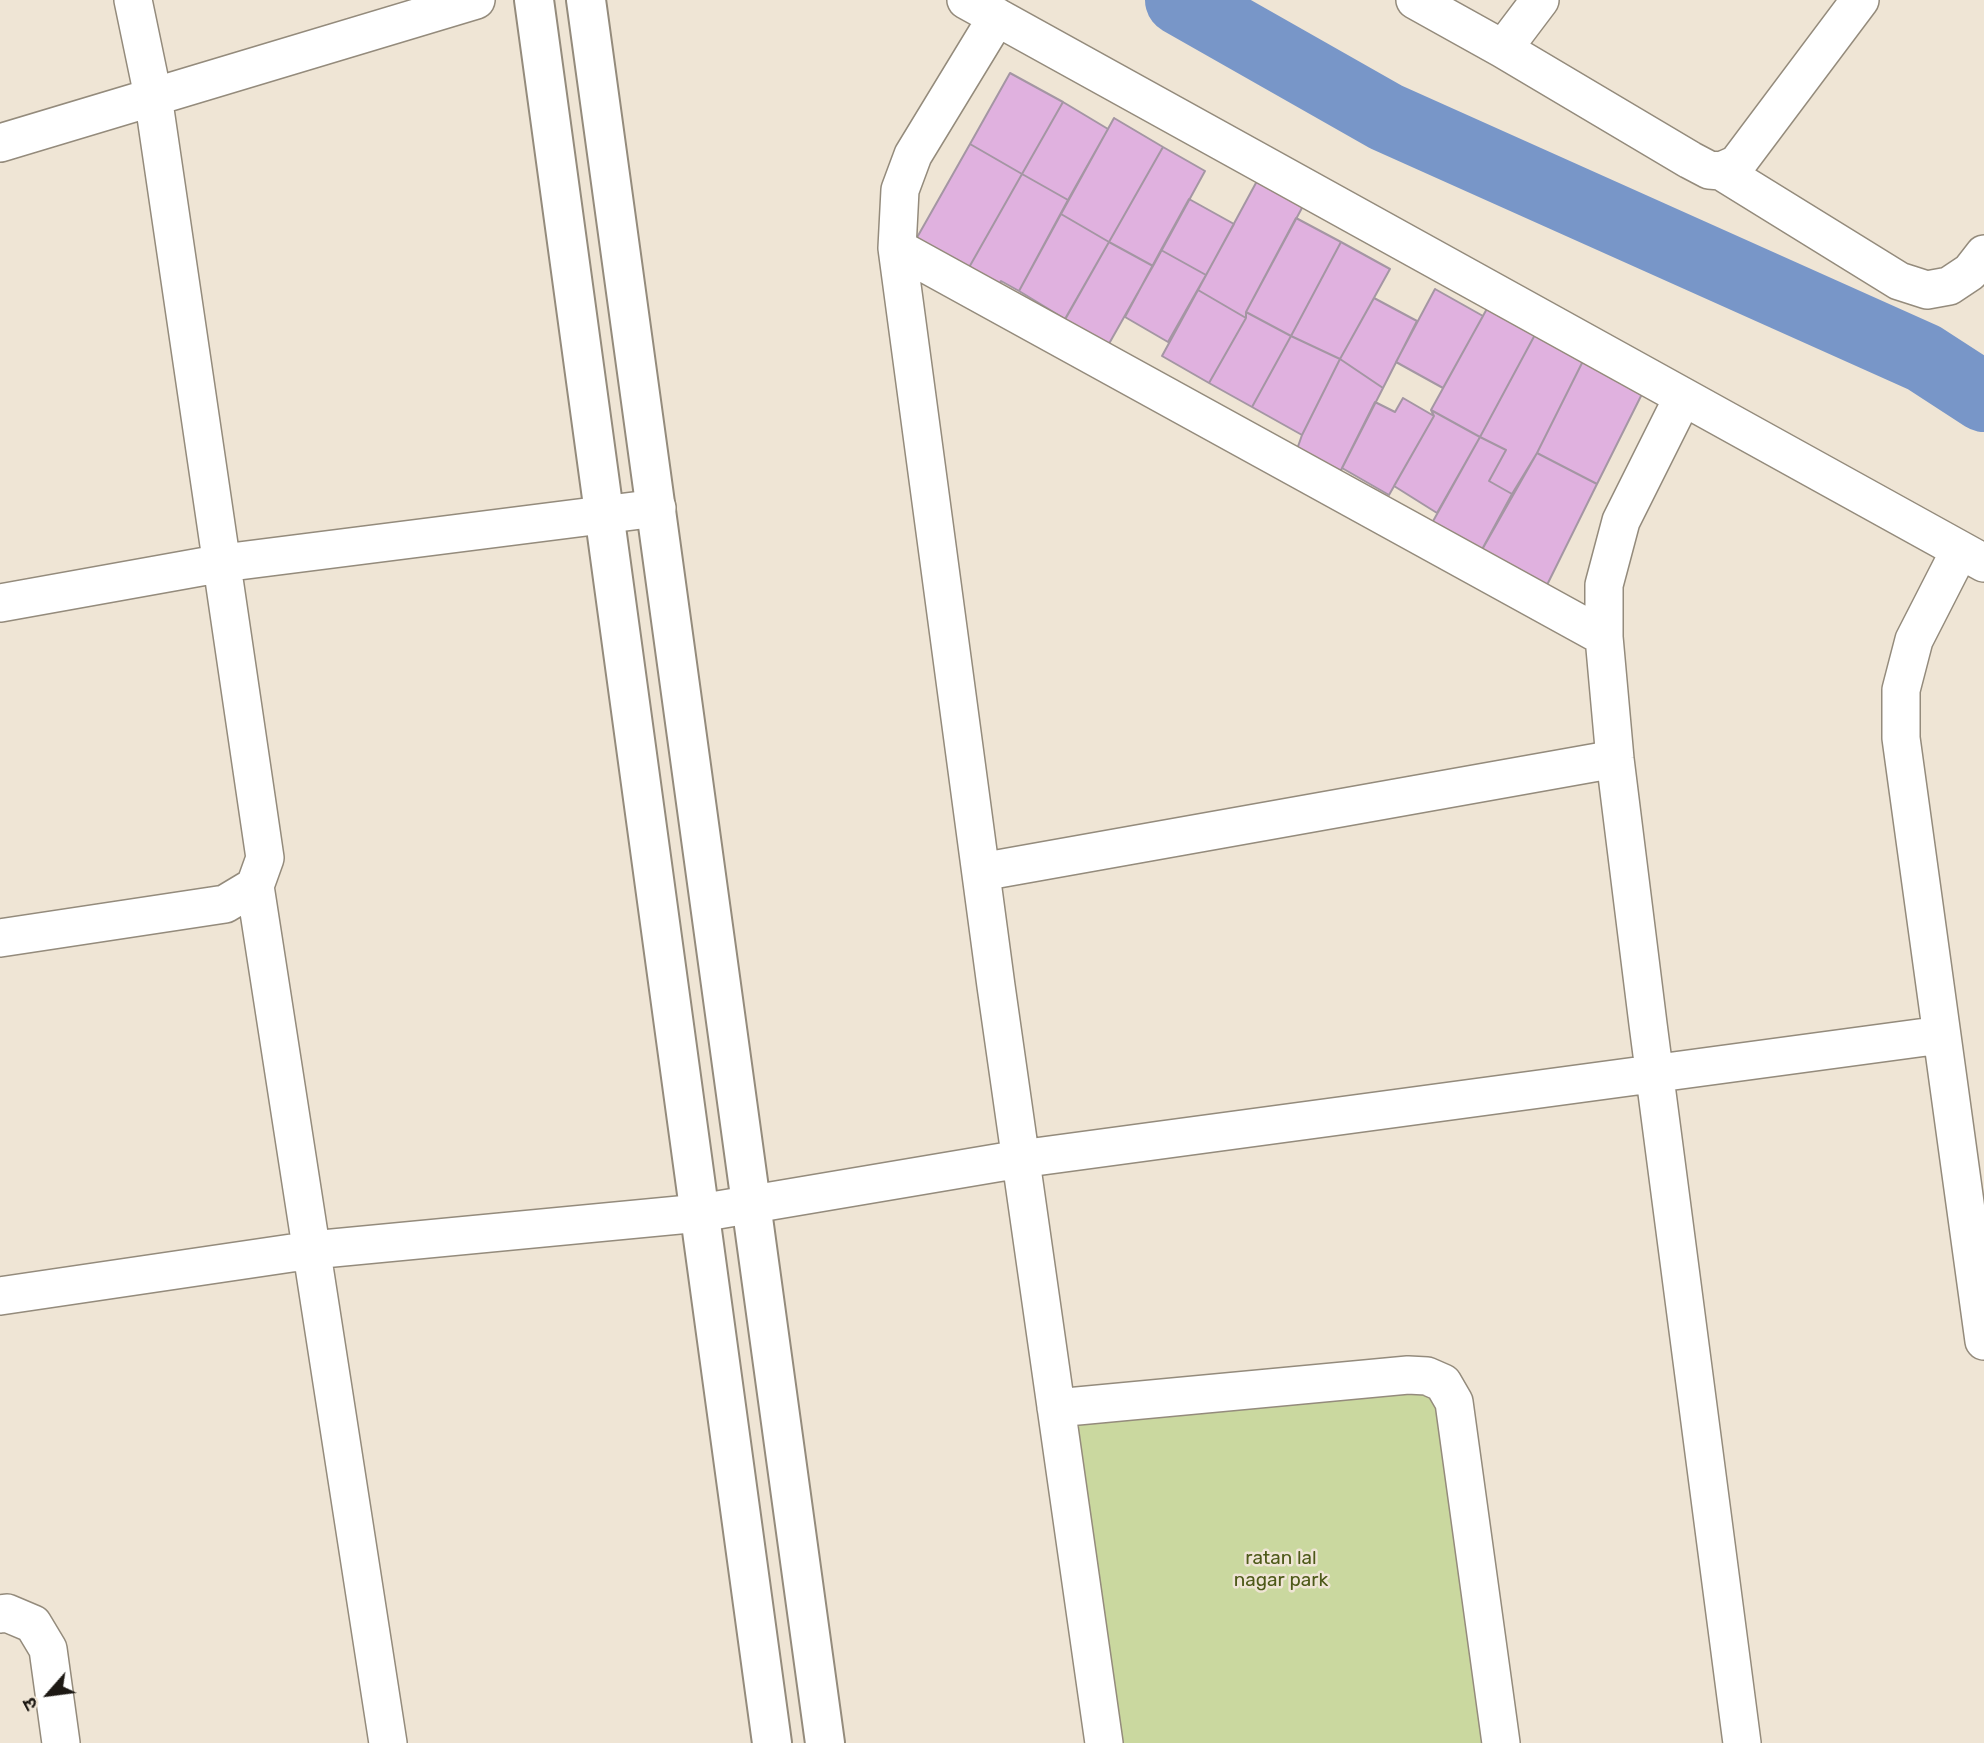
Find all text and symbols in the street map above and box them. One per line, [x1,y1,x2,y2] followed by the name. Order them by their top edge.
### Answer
[1234,1548,1328,1592] park label: ratan lal nagar park
[14,1659,84,1729] north arrow
[17,1694,43,1714] text: उ

